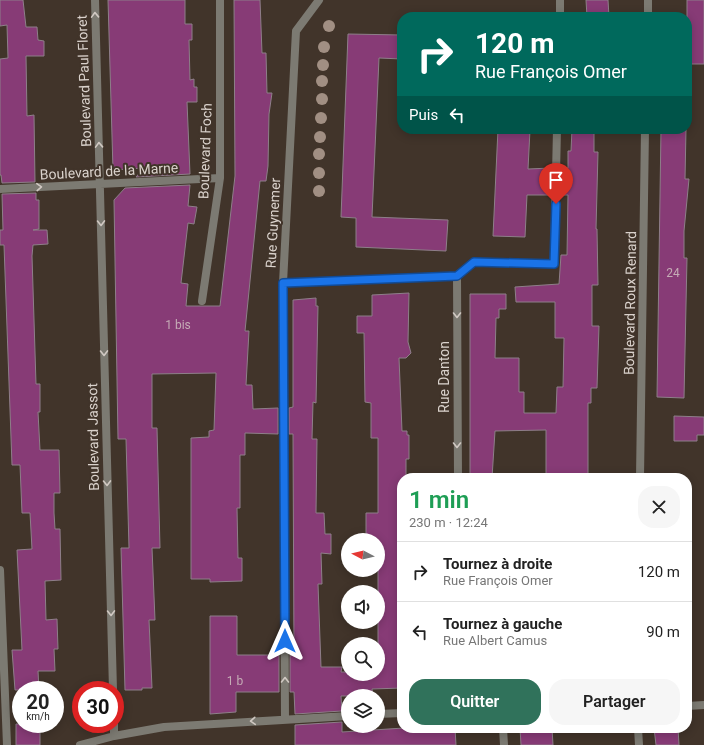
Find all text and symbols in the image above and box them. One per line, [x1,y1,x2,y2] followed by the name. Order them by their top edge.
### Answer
[91,12,99,18] one-way arrow
[74,14,94,147] street label: Boulevard Paul Floret
[475,27,554,60] text: 120 m
[409,28,461,80] icon: right
[475,61,627,82] text: Rue François Omer
[195,103,215,199] street label: Boulevard Foch
[446,104,468,126] icon: left
[409,106,438,124] text: Puis
[94,142,103,148] one-way arrow
[39,159,179,183] street label: Boulevard de la Marne
[539,163,573,204] pin
[545,169,567,191] icon: arrive
[263,177,283,269] street label: Rue Guynemer
[36,183,42,192] one-way arrow
[97,220,105,226] one-way arrow
[621,231,639,375] street label: Boulevard Roux Renard
[666,266,680,280] house number: 24
[453,312,461,318] one-way arrow
[165,318,191,332] house number: 1 bis
[436,341,452,413] street label: Rue Danton
[100,350,108,356] one-way arrow
[84,383,102,491] street label: Boulevard Jassot
[453,442,461,448] one-way arrow
[103,480,112,486] one-way arrow
[409,486,469,514] text: 1 min
[638,486,680,528] button: close
[409,515,488,530] text: 230 m · 12:24
[341,533,385,577] north arrow
[341,533,385,733] map controls
[443,555,552,573] text: Tournez à droite
[409,561,431,583] icon: right
[638,563,680,581] text: 120 m
[443,573,553,588] text: Rue François Omer
[341,585,385,629] button: sound
[107,610,115,616] one-way arrow
[443,615,562,633] text: Tournez à gauche
[264,620,306,662] position arrow
[409,621,431,643] icon: left
[646,623,680,641] text: 90 m
[443,633,547,648] text: Rue Albert Camus
[341,637,385,681] button: search
[227,674,243,688] house number: 1 b
[281,677,289,683] one-way arrow
[409,679,541,725] button: Quitter
[549,679,680,725] button: Partager
[72,681,124,733] speed limit sign: 30
[341,689,385,733] button: layers
[27,690,49,714] text: 20
[26,711,50,722] text: km/h
[250,717,256,726] one-way arrow

